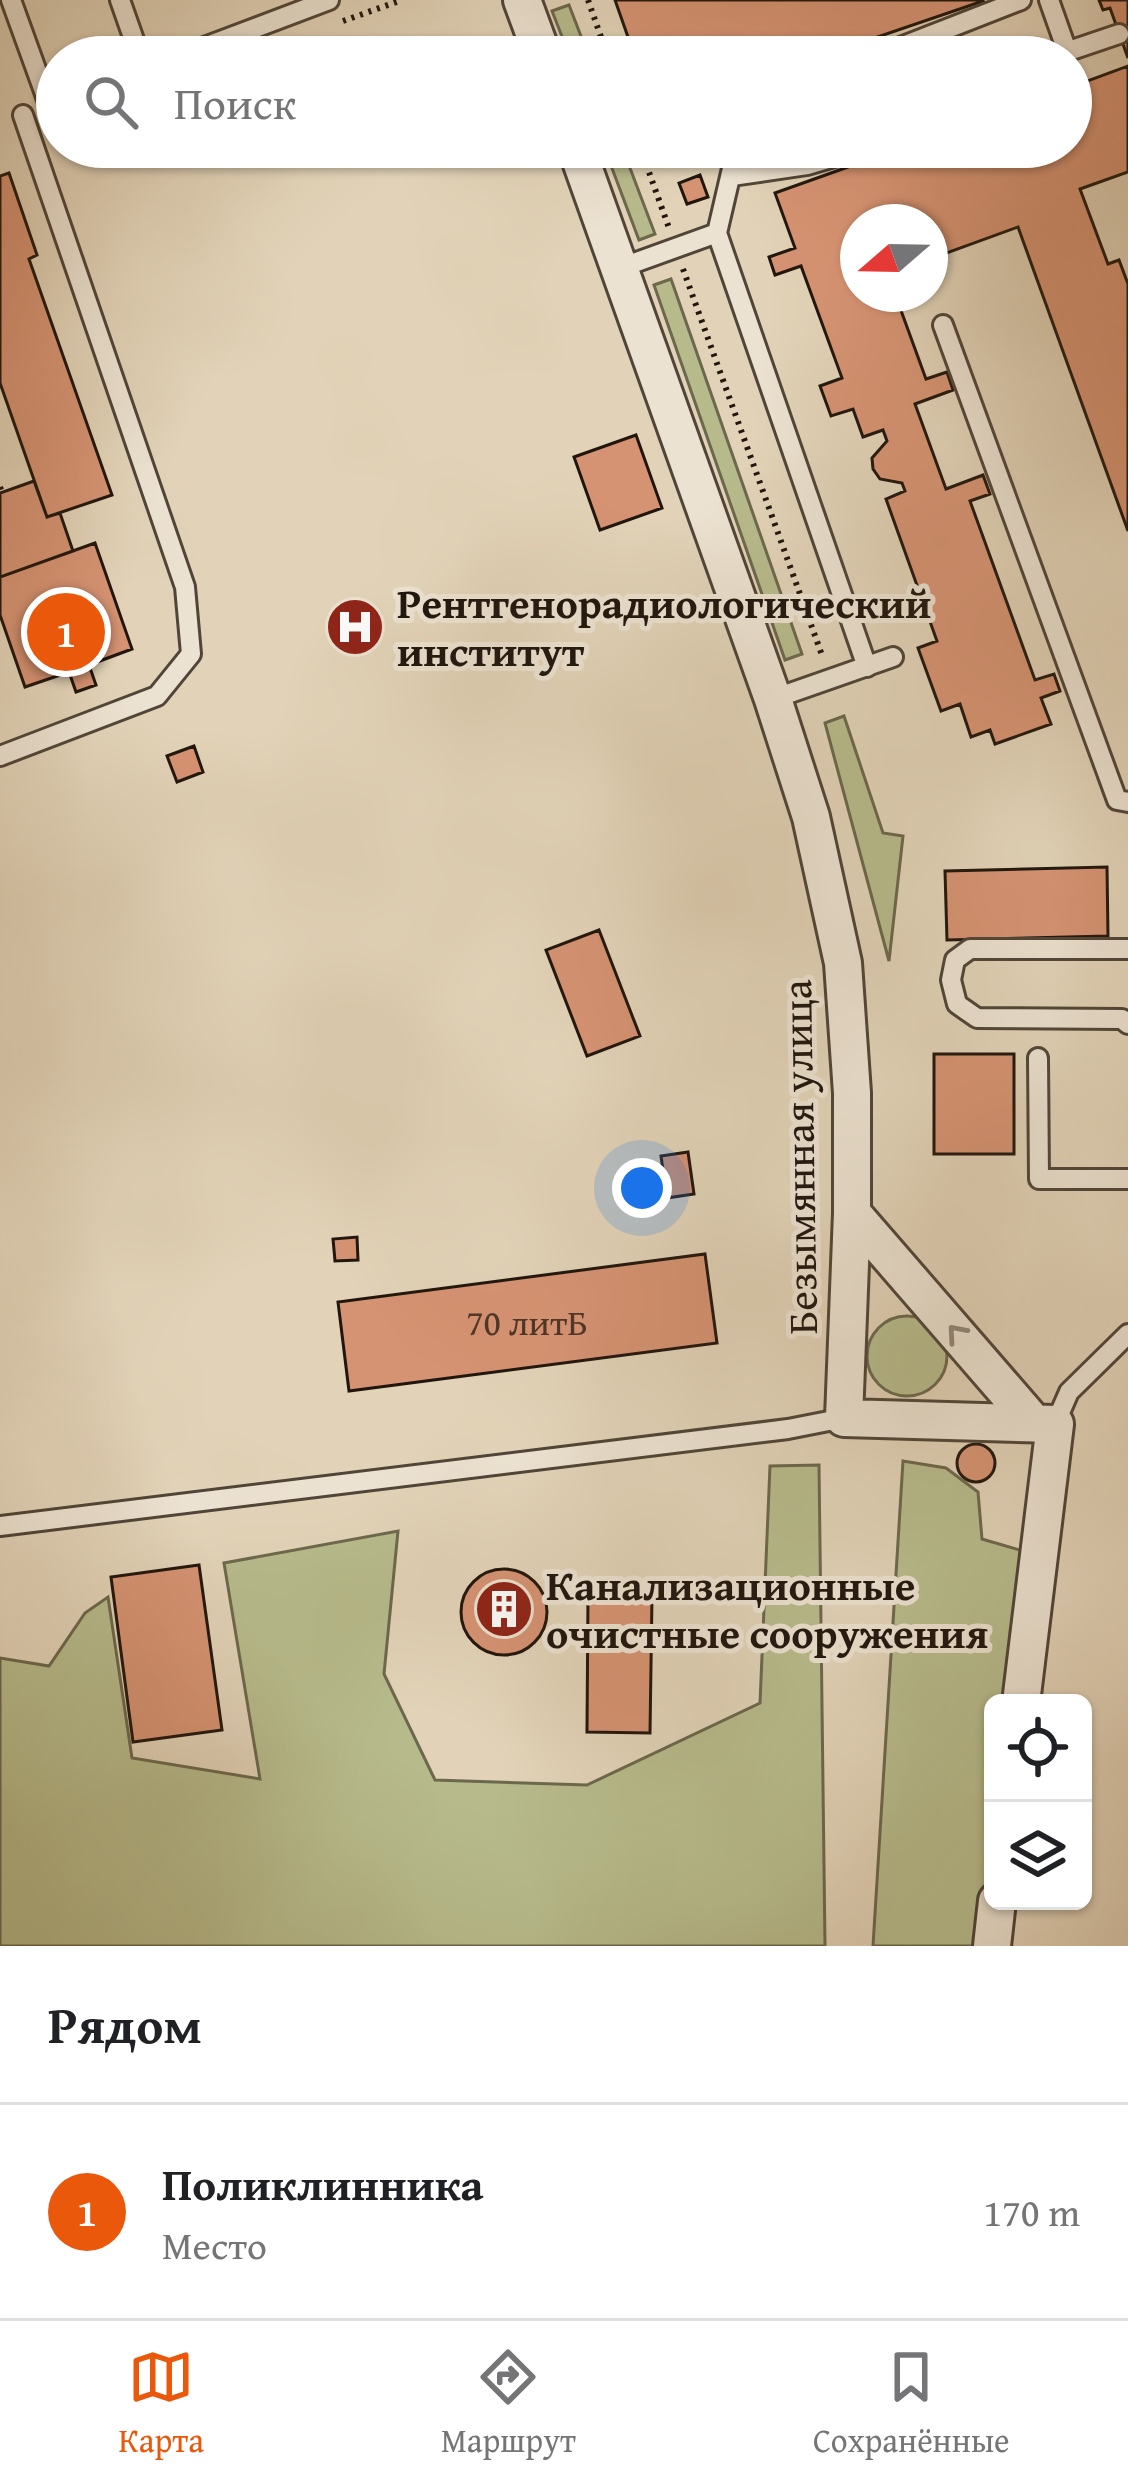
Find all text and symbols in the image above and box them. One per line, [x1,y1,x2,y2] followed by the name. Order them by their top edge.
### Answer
[36,36,1092,168] search box
[78,69,144,135] icon: search
[174,70,296,135] text: Поиск
[840,204,948,312] north arrow
[397,572,931,681] place label: Рентгенорадиологический институт
[27,587,105,677] pin: 1
[324,596,386,658] hospital icon: Рентгенорадиологический институт
[765,979,832,1335] street label: Безымянная улица
[612,1158,672,1218] your location
[466,1295,588,1348] house number: 70 литБ
[949,1325,970,1347] one-way arrow
[546,1554,988,1663] place label: Канализационные очистные сооружения
[473,1578,535,1640] building icon: Канализационные очистные сооружения
[984,1694,1092,1910] map controls
[984,1694,1092,1802] button: locate
[984,1802,1092,1910] button: layers
[48,1987,202,2062] text: Рядом
[162,2151,484,2216] text: Поликлинника
[77,2183,97,2240] text: 1
[983,2183,1080,2240] text: 170 m
[162,2216,267,2273] text: Место
[119,2344,204,2464] tab: Карта
[441,2344,576,2464] tab: Маршрут
[813,2344,1010,2464] tab: Сохранённые

